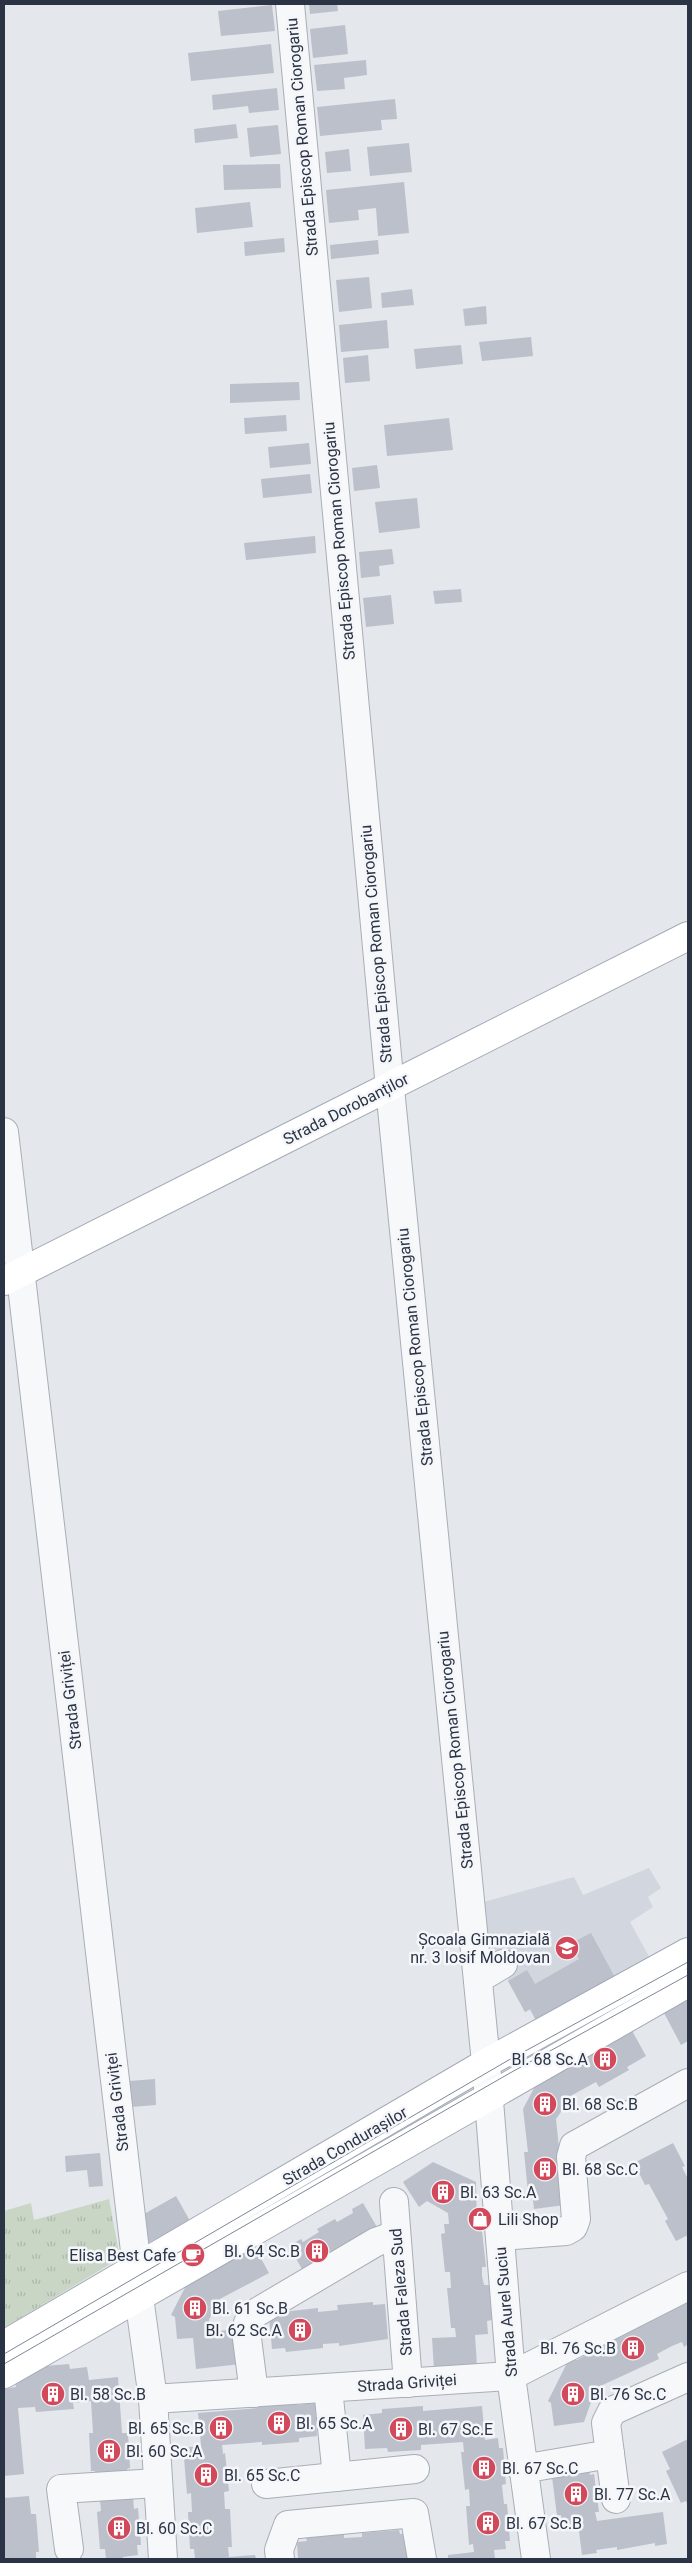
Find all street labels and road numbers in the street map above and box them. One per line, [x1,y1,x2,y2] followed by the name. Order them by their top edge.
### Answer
[282,17,322,257] street label: Strada Episcop Roman Ciorogariu
[319,421,359,661] street label: Strada Episcop Roman Ciorogariu
[356,824,396,1064] street label: Strada Episcop Roman Ciorogariu
[280,1069,413,1150] street label: Strada Dorobanților
[393,1227,437,1467] street label: Strada Episcop Roman Ciorogariu
[433,1630,477,1870] street label: Strada Episcop Roman Ciorogariu
[54,1649,86,1751] street label: Strada Griviței
[101,2051,133,2153] street label: Strada Griviței
[279,2102,412,2190] street label: Strada Condurașilor
[386,2227,416,2357] street label: Strada Faleza Sud
[491,2246,521,2378] street label: Strada Aurel Suciu
[357,2370,457,2397] street label: Strada Griviței

